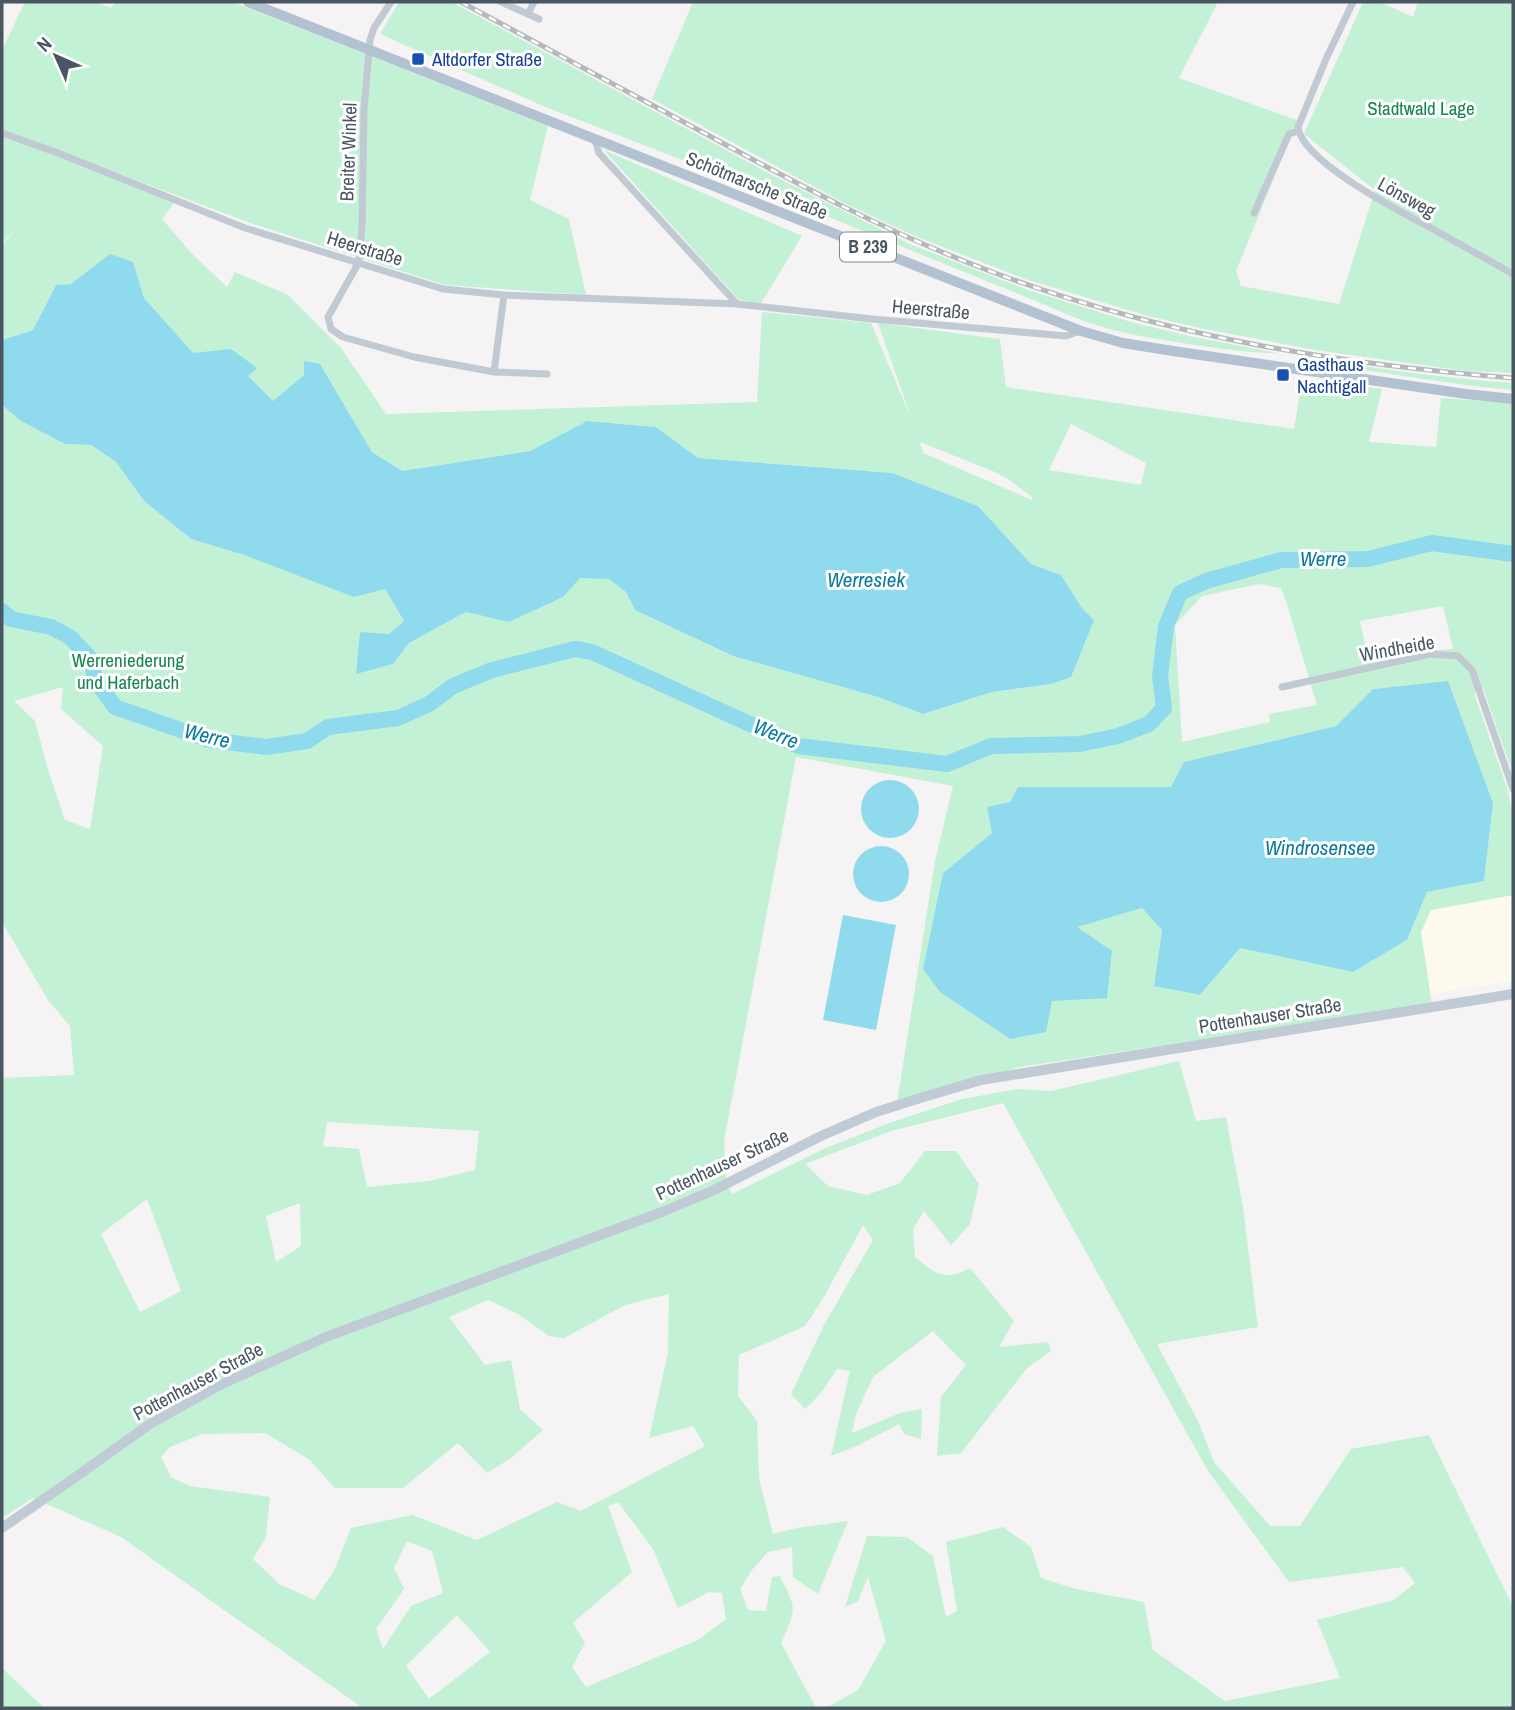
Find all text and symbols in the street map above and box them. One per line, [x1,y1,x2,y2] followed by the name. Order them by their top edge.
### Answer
[21,21,91,91] north arrow
[31,31,57,57] text: N
[431,46,542,72] place label: Altdorfer Straße
[410,51,426,67] marker: Altdorfer Straße
[1367,95,1475,121] park label: Stadtwald Lage
[333,102,363,202] street label: Breiter Winkel
[682,145,832,225] street label: Schötmarsche Straße
[1373,171,1441,224] street label: Lönsweg
[324,224,406,272] street label: Heerstraße
[840,232,896,262] road number: B 239
[891,293,971,325] street label: Heerstraße
[1297,351,1366,399] place label: Gasthaus Nachtigall
[1275,367,1291,383] marker: Gasthaus Nachtigall
[1300,544,1346,573] water label: Werre
[827,565,906,594] water label: Werresiek
[1358,629,1436,667] street label: Windheide
[72,647,184,695] park label: Werreniederung und Haferbach
[749,711,803,756] water label: Werre
[181,716,233,755] water label: Werre
[1265,833,1375,862] water label: Windrosensee
[1197,991,1343,1039] street label: Pottenhauser Straße
[651,1122,793,1206] street label: Pottenhauser Straße
[128,1336,268,1426] street label: Pottenhauser Straße

